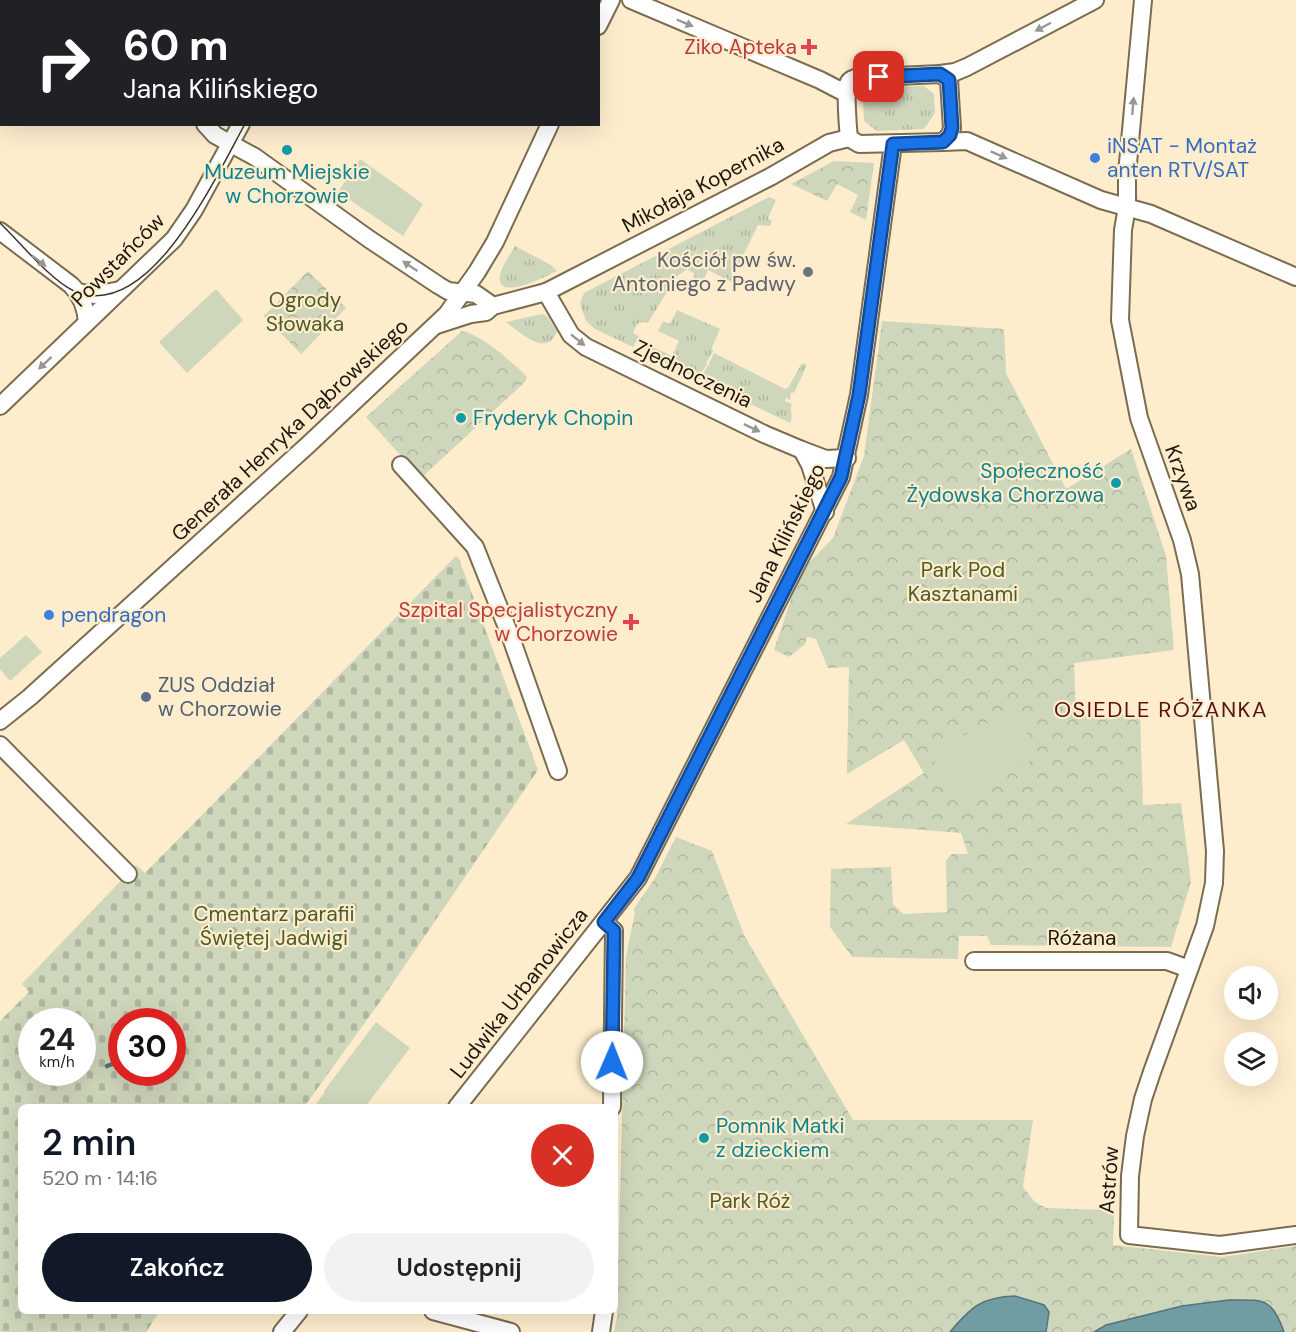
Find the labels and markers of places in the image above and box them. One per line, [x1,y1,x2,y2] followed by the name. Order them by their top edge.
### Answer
[684,33,797,61] place label: Ziko Apteka
[802,40,816,54] marker: Ziko Apteka
[853,51,904,102] pin
[1107,132,1257,184] place label: iNSAT - Montaż anten RTV/SAT
[280,143,294,157] marker: Muzeum Miejskie w Chorzowie
[1088,151,1102,165] marker: iNSAT - Montaż anten RTV/SAT
[204,158,370,210] place label: Muzeum Miejskie w Chorzowie
[612,246,796,298] place label: Kościół pw św. Antoniego z Padwy
[801,265,815,279] marker: Kościół pw św. Antoniego z Padwy
[473,404,633,432] place label: Fryderyk Chopin
[454,411,468,425] marker: Fryderyk Chopin
[907,457,1104,509] place label: Społeczność Żydowska Chorzowa
[1109,476,1123,490] marker: Społeczność Żydowska Chorzowa
[399,596,618,648] place label: Szpital Specjalistyczny w Chorzowie
[61,601,166,629] place label: pendragon
[42,608,56,622] marker: pendragon
[622,613,640,631] marker: Szpital Specjalistyczny w Chorzowie
[158,671,282,723] place label: ZUS Oddział w Chorzowie
[139,690,153,704] marker: ZUS Oddział w Chorzowie
[716,1112,845,1164] place label: Pomnik Matki z dzieckiem
[697,1131,711,1145] marker: Pomnik Matki z dzieckiem

